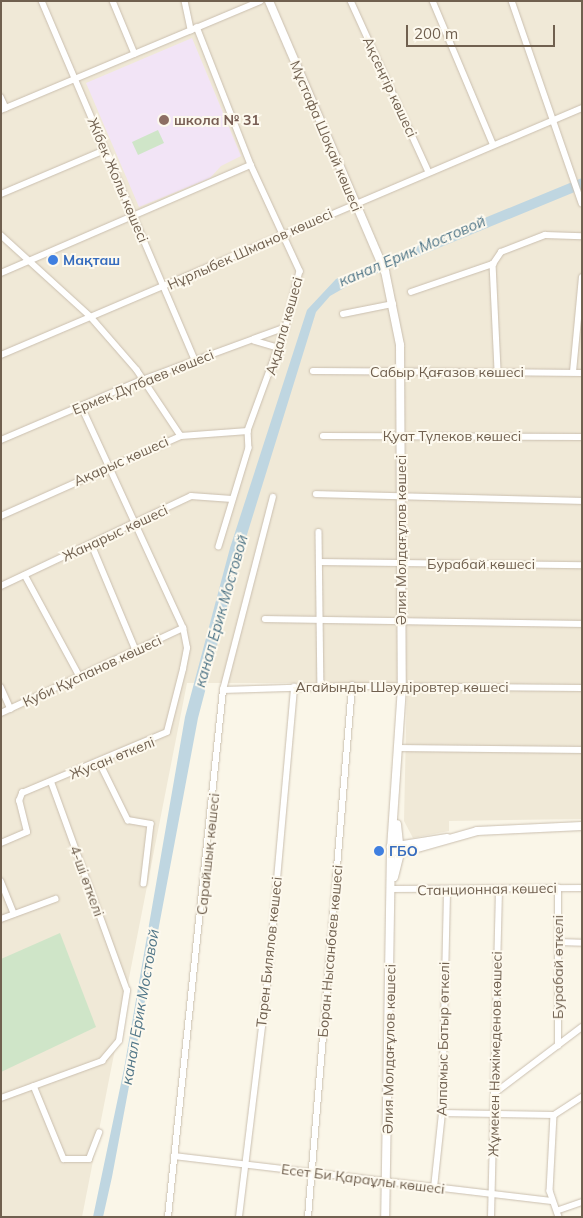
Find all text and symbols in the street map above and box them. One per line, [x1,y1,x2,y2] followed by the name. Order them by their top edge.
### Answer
[408,15,557,47] scale bar
[414,24,458,43] text: 200 m
[359,34,421,140] street label: Ақсеңгір көшесі
[287,58,365,214] street label: Мұстафа Шоқай көшесi
[174,112,260,128] place label: школа № 31
[158,114,170,126] marker: школа № 31
[84,115,152,245] street label: Жібек Жолы көшесі
[165,205,335,293] street label: Нұрлыбек Шманов көшесі
[336,212,488,290] water label: канал Ерик Мостовой
[63,252,120,268] place label: Мақташ
[47,254,59,266] marker: Мақташ
[262,275,306,377] street label: Ақдала көшесі
[70,346,216,418] street label: Ермек Дүтбаев көшесi
[370,364,524,380] street label: Сабыр Қағазов көшесі
[383,428,521,444] street label: Қуат Түлеков көшесі
[71,433,171,489] street label: Ақарыс көшесi
[393,455,409,625] street label: Әлия Молдағұлов көшесі
[60,501,170,565] street label: Жанарыс көшесі
[191,533,251,689] water label: канал Ерик Мостовой
[427,556,535,572] street label: Бурабай көшесi
[20,632,164,710] street label: Куби Құспанов көшесi
[295,679,509,695] street label: Агайынды Шәудіровтер көшесi
[67,733,157,783] street label: Жусан өткелі
[193,792,223,916] street label: Сарайшық көшесі
[66,843,108,919] street label: 4-шi өткелi
[389,843,418,859] place label: ГБО
[373,845,385,857] marker: ГБО
[314,864,346,1038] street label: Боран Нысанбаев көшесі
[253,876,285,1028] street label: Тарен Билялов көшесі
[417,879,557,899] street label: Станционная көшесі
[550,915,566,1019] street label: Бурабай өткелі
[117,928,163,1086] water label: канал Ерик Мостовой
[485,951,505,1157] street label: Жұмекен Нәжімеденов көшесі
[433,962,453,1116] street label: Алпамыс Батыр өткелі
[379,964,399,1134] street label: Әлия Молдағұлов көшесі
[280,1161,446,1197] street label: Есет Би Қараұлы көшесі

